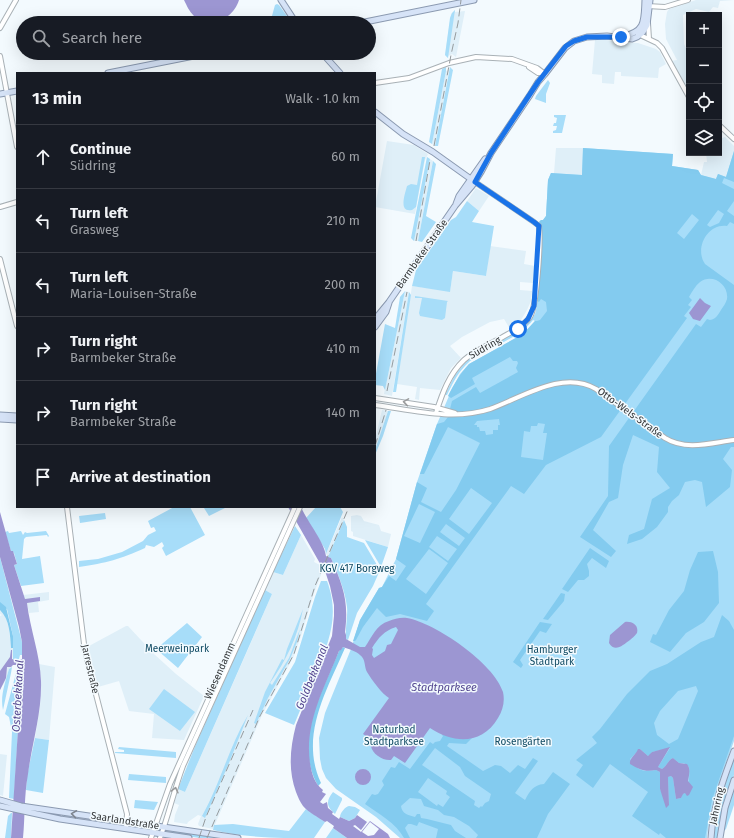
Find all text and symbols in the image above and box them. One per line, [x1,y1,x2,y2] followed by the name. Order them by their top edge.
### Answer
[686,12,722,156] map controls
[686,12,722,48] button: +
[16,16,376,60] search box
[30,27,52,49] icon: search
[612,28,630,46] route end
[62,29,142,47] text: Search here
[686,48,722,84] button: −
[686,84,722,120] button: locate
[32,88,82,109] text: 13 min
[285,91,360,106] text: Walk · 1.0 km
[686,120,722,156] button: layers
[70,140,131,158] text: Continue
[32,146,54,168] icon: ahead
[331,149,360,164] text: 60 m
[70,158,116,173] text: Südring
[70,204,128,222] text: Turn left
[32,210,54,232] icon: left
[326,213,360,228] text: 210 m
[394,217,450,291] street label: Barmbeker Straße
[70,222,119,237] text: Grasweg
[70,268,128,286] text: Turn left
[32,274,54,296] icon: left
[324,277,360,292] text: 200 m
[70,286,197,301] text: Maria-Louisen-Straße
[509,320,527,338] route start
[70,332,137,350] text: Turn right
[467,334,504,362] street label: Südring
[32,338,54,360] icon: right
[326,341,360,356] text: 410 m
[70,350,176,365] text: Barmbeker Straße
[595,385,665,441] street label: Otto-Wels-Straße
[70,396,137,414] text: Turn right
[403,398,409,407] one-way arrow
[32,402,54,424] icon: right
[326,405,360,420] text: 140 m
[70,414,176,429] text: Barmbeker Straße
[32,466,54,488] icon: arrive
[70,468,211,486] text: Arrive at destination
[319,563,395,575] park label: KGV 417 Borgweg
[202,641,238,701] street label: Wiesendamm
[79,643,101,695] street label: Jarrestraße
[145,643,210,655] park label: Meerweinpark
[293,643,331,711] water label: Goldbekkanal
[527,644,577,668] park label: Hamburger Stadtpark
[10,660,26,732] water label: Osterbekkanal
[410,681,477,694] water label: Stadtparksee
[364,724,424,748] park label: Naturbad Stadtparksee
[495,736,551,748] park label: Rosengärten
[707,785,727,826] street label: Jahnring
[170,786,178,793] one-way arrow
[71,810,77,819] one-way arrow
[90,810,160,832] street label: Saarlandstraße

